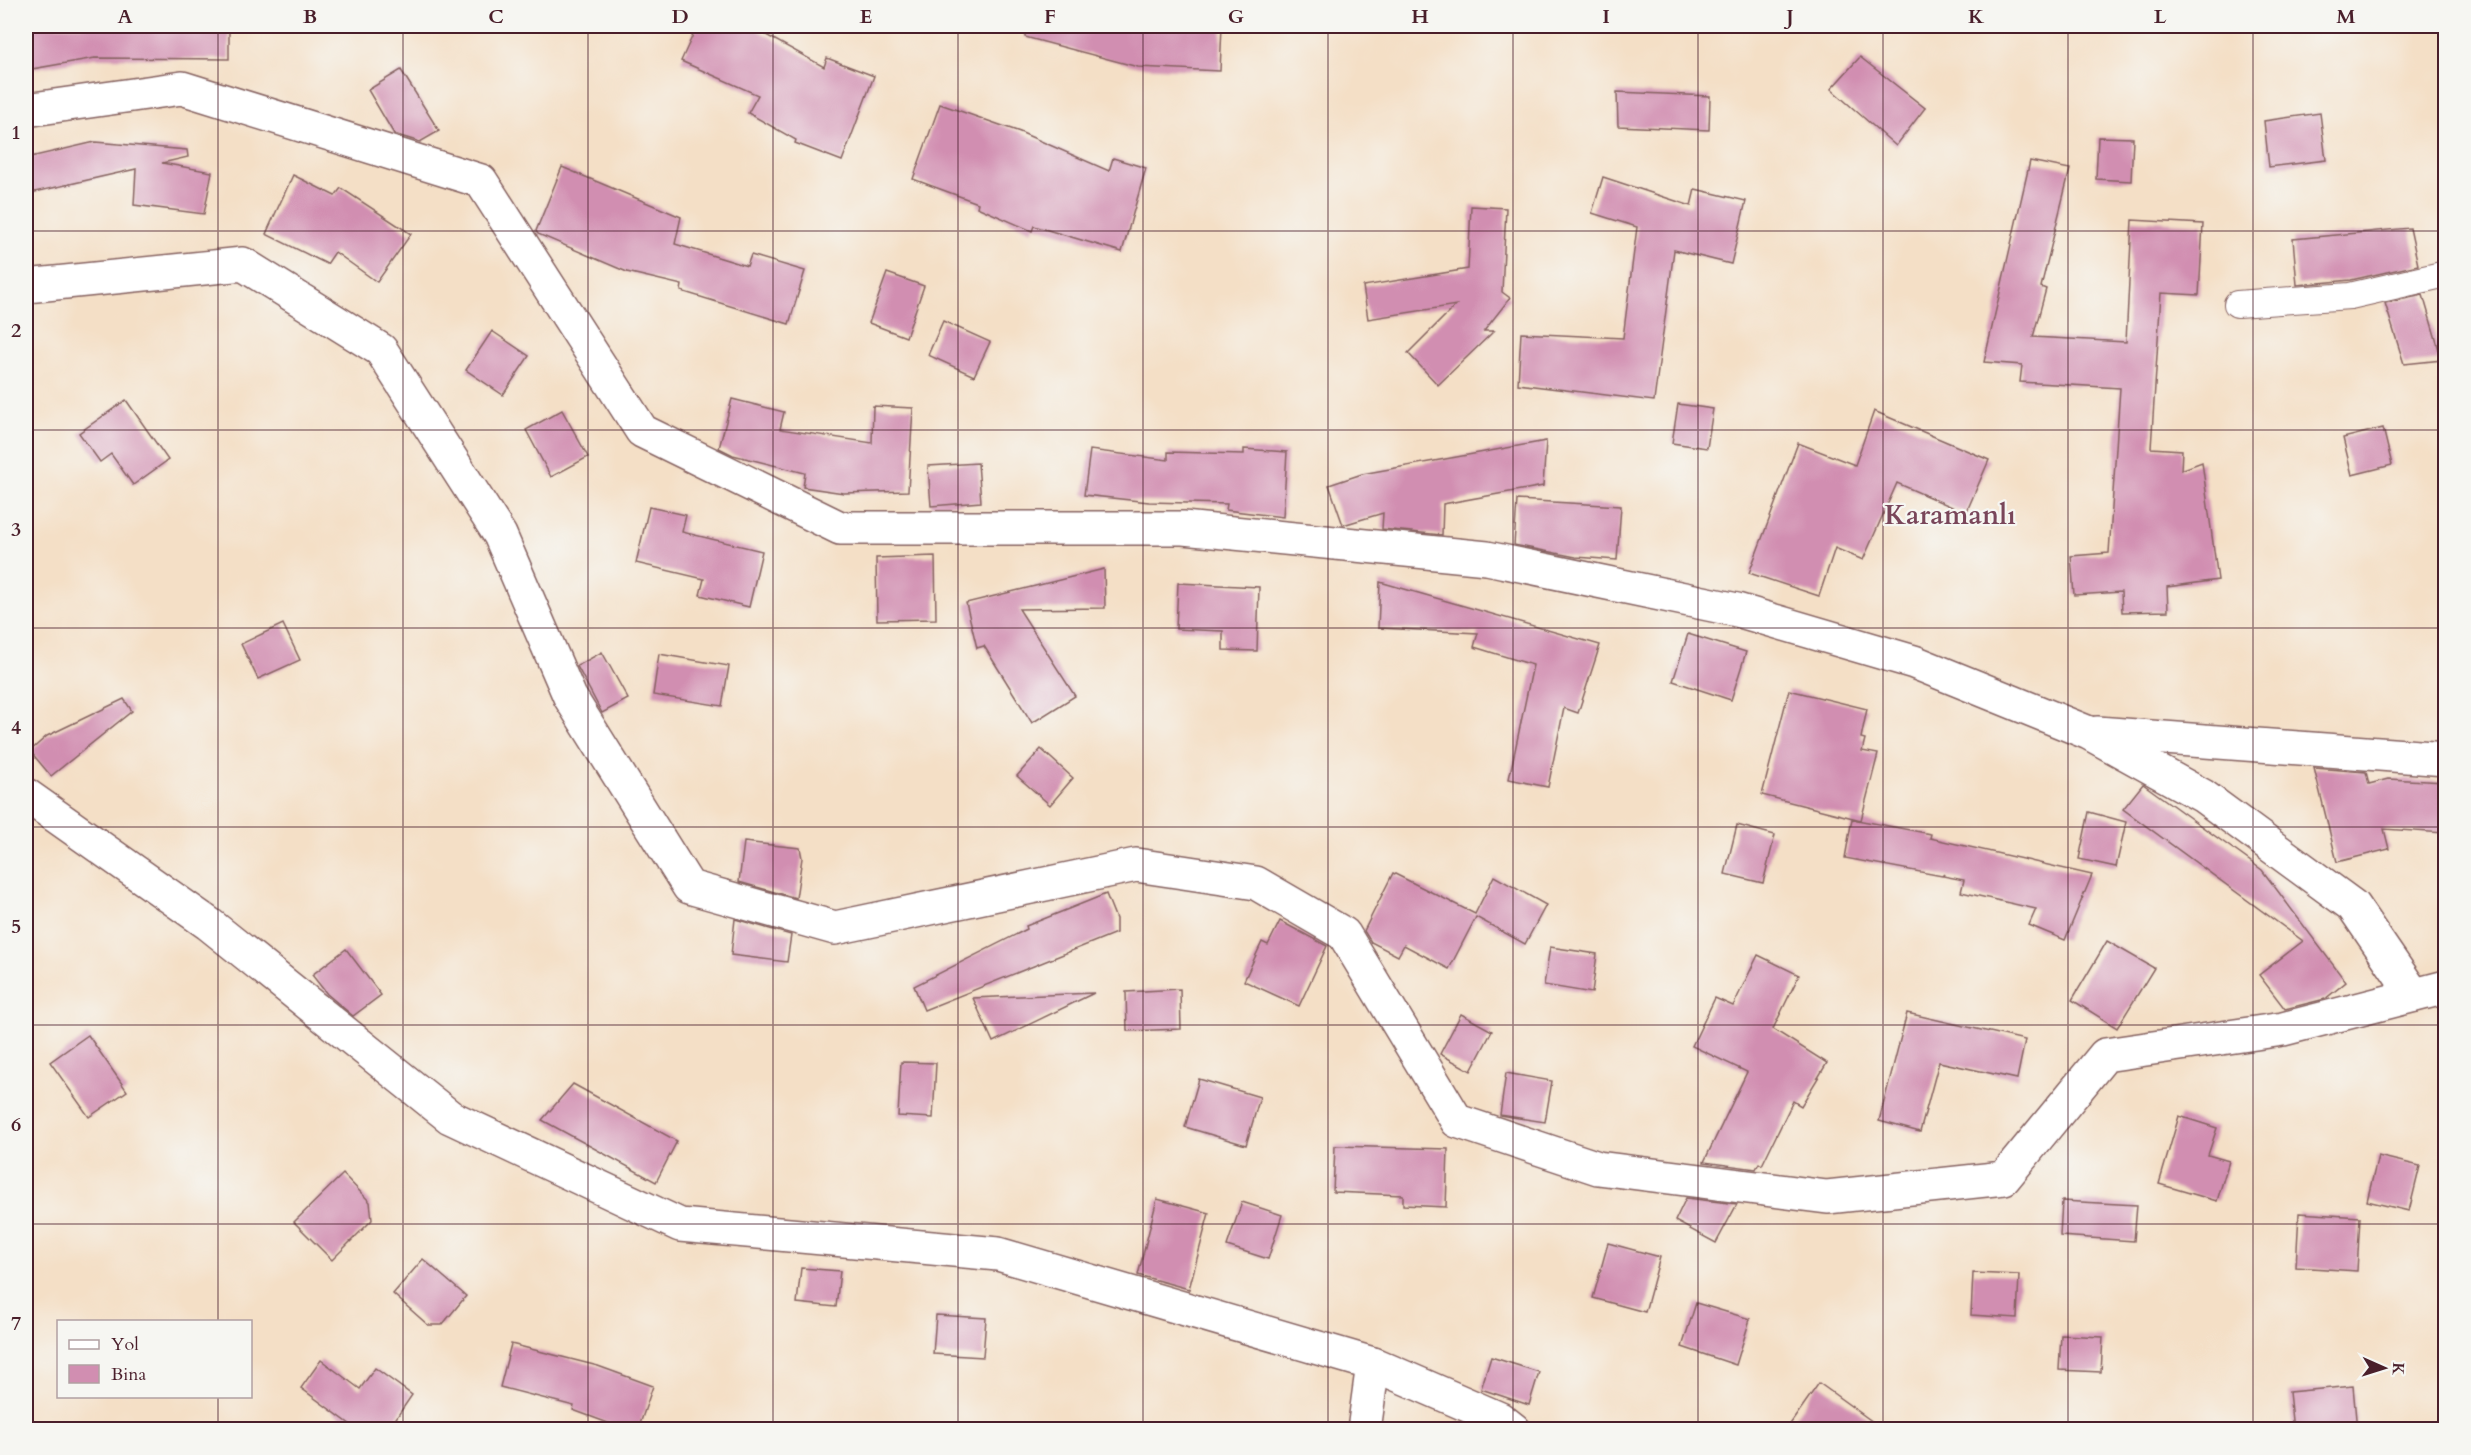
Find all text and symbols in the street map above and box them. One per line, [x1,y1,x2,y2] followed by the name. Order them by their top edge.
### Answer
[117,3,133,30] text: A
[303,3,317,30] text: B
[488,3,504,30] text: C
[671,3,689,30] text: D
[860,3,872,30] text: E
[1044,3,1056,30] text: F
[1228,3,1244,30] text: G
[1411,3,1429,30] text: H
[1602,3,1610,30] text: I
[1783,3,1794,30] text: J
[1968,3,1985,30] text: K
[2154,3,2167,30] text: L
[2336,3,2356,30] text: M
[11,119,21,146] text: 1
[11,317,21,344] text: 2
[1884,497,2016,534] district label: Karamanlı
[11,516,21,543] text: 3
[11,714,21,741] text: 4
[11,913,21,940] text: 5
[11,1111,21,1138] text: 6
[11,1310,21,1337] text: 7
[57,1320,252,1398] legend
[111,1332,139,1357] text: Yol
[2354,1338,2414,1398] north arrow
[111,1362,147,1387] text: Bina
[2387,1362,2409,1376] text: K

